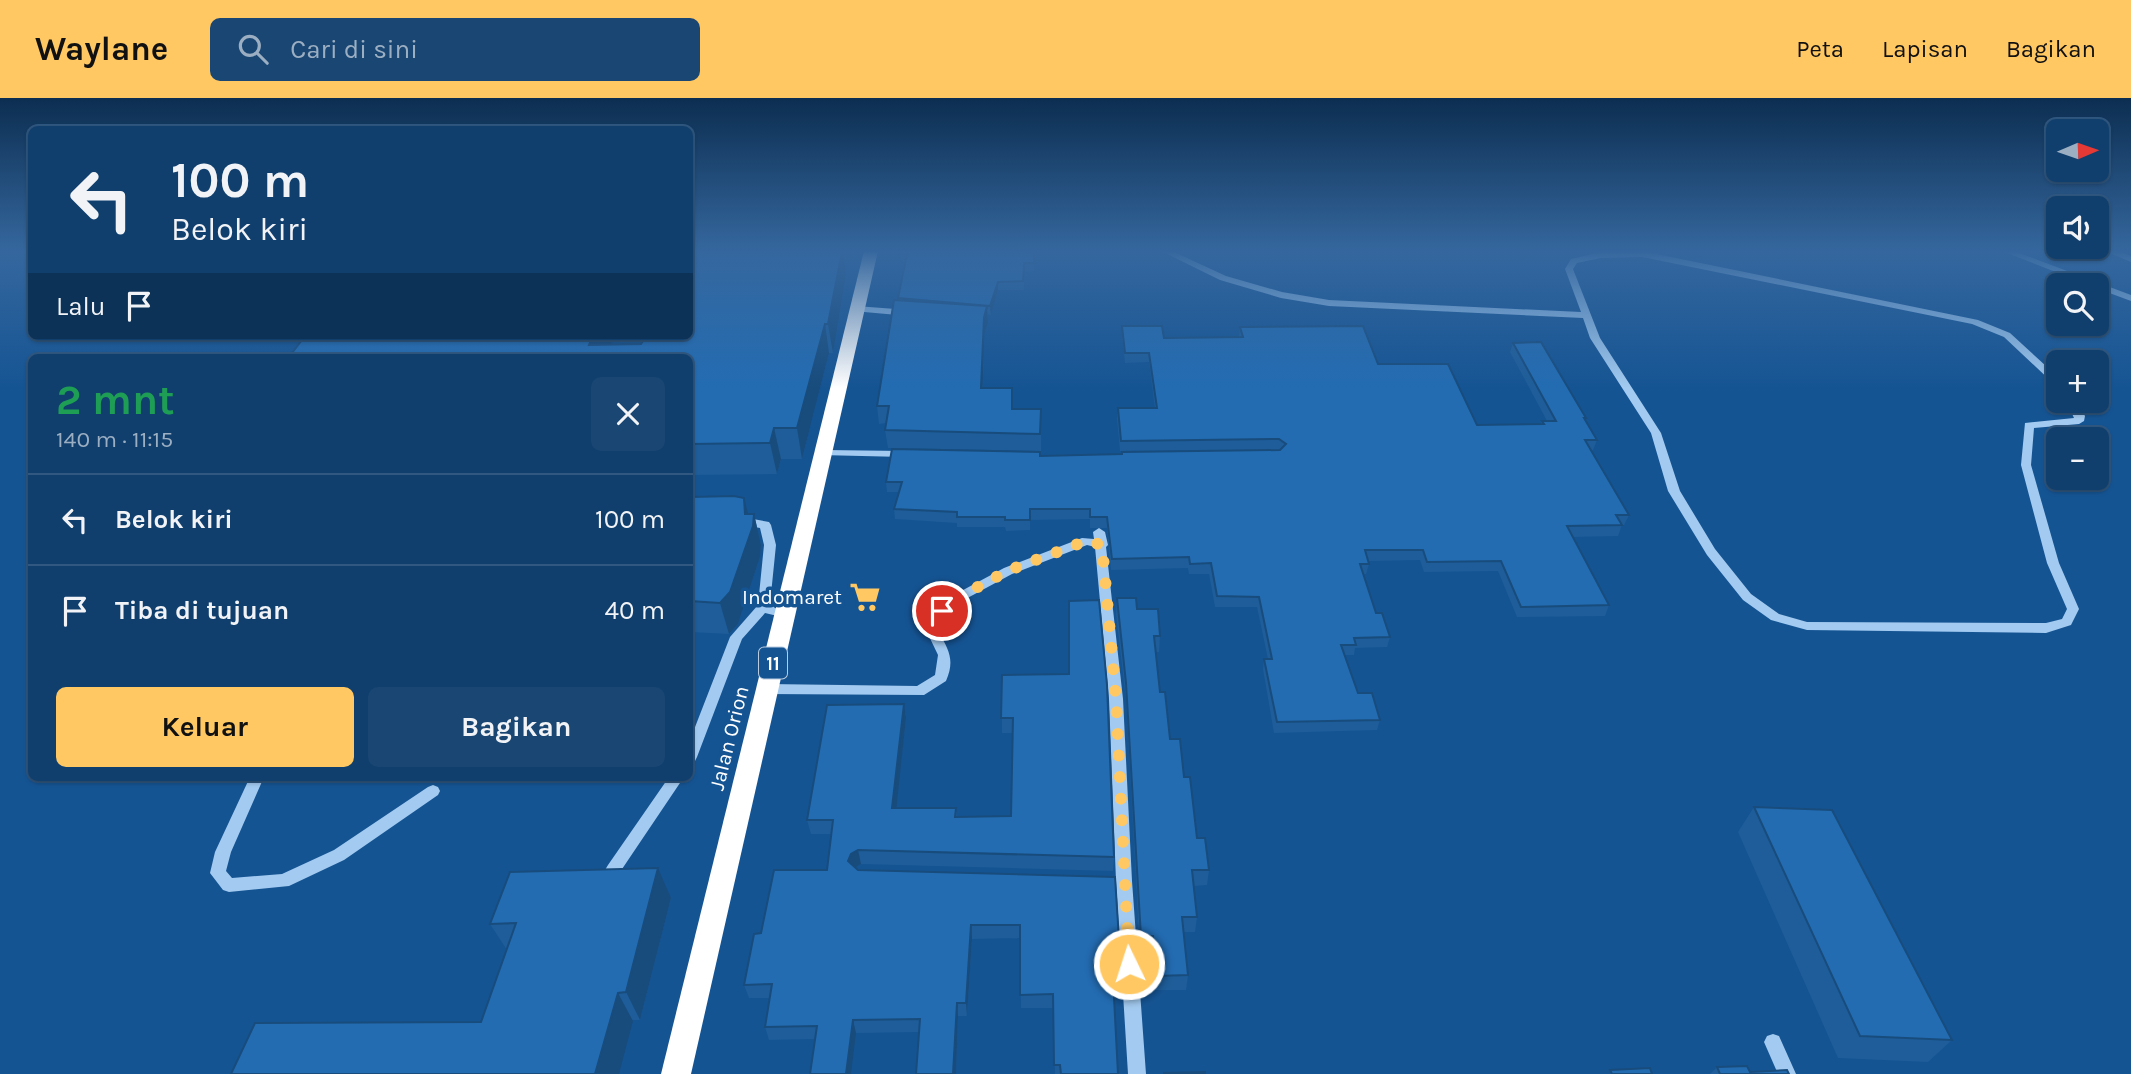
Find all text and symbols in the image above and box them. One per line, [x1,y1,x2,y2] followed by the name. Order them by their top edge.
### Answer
[210,18,700,81] search box
[35,30,168,68] text: Waylane
[234,30,272,68] icon: search
[290,34,418,65] text: Cari di sini
[1796,35,1844,63] text: Peta
[1882,35,1968,63] text: Lapisan
[2006,35,2096,63] text: Bagikan
[2046,119,2109,182] north arrow
[2046,119,2109,490] map controls
[171,152,309,209] text: 100 m
[56,154,147,245] icon: left
[2046,196,2109,259] button: sound
[171,211,308,248] text: Belok kiri
[2046,273,2109,336] button: search
[120,287,158,325] icon: arrive
[56,291,106,322] text: Lalu
[2046,350,2109,413] button: +
[56,375,175,425] text: 2 mnt
[591,377,665,451] button: close
[56,426,173,453] text: 140 m · 11:15
[2046,427,2109,490] button: −
[56,501,94,539] icon: left
[115,504,233,535] text: Belok kiri
[595,504,665,535] text: 100 m
[848,580,882,614] supermarket icon: Indomaret
[912,581,972,641] pin
[742,585,842,609] place label: Indomaret
[56,592,94,630] icon: arrive
[923,592,961,630] icon: arrive
[115,595,289,626] text: Tiba di tujuan
[605,595,665,626] text: 40 m
[759,648,787,678] road number: 11
[704,683,754,793] street label: Jalan Orion
[56,687,354,767] button: Keluar
[368,687,665,767] button: Bagikan
[1092,927,1166,1001] position arrow

